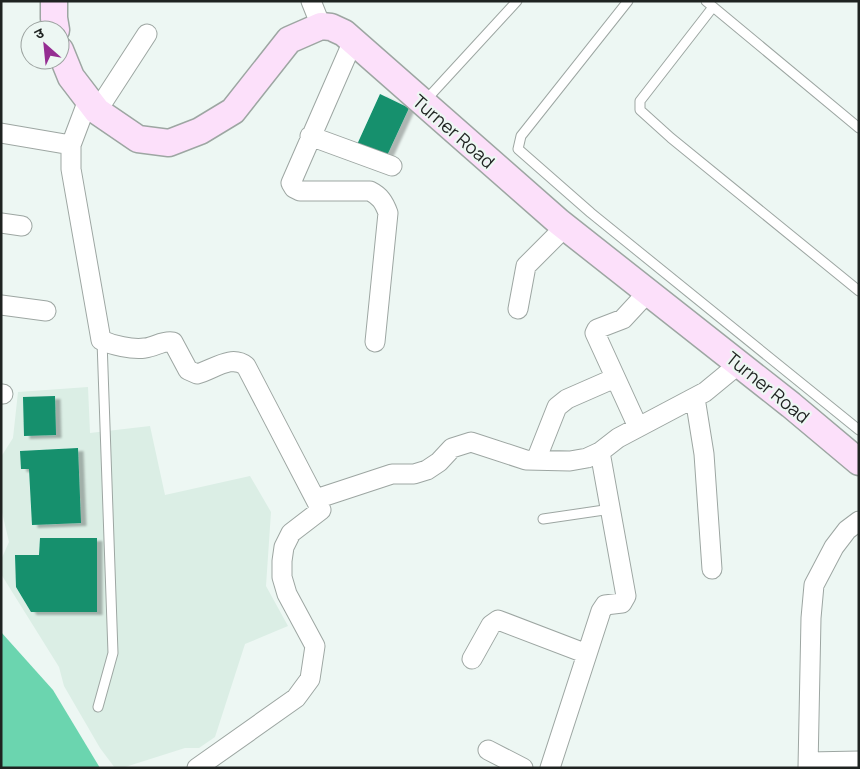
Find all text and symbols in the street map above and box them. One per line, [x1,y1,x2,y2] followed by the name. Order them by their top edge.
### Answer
[20,20,70,70] north arrow
[31,22,48,43] text: उ
[408,89,500,173] street label: Turner Road
[721,346,815,428] street label: Turner Road

